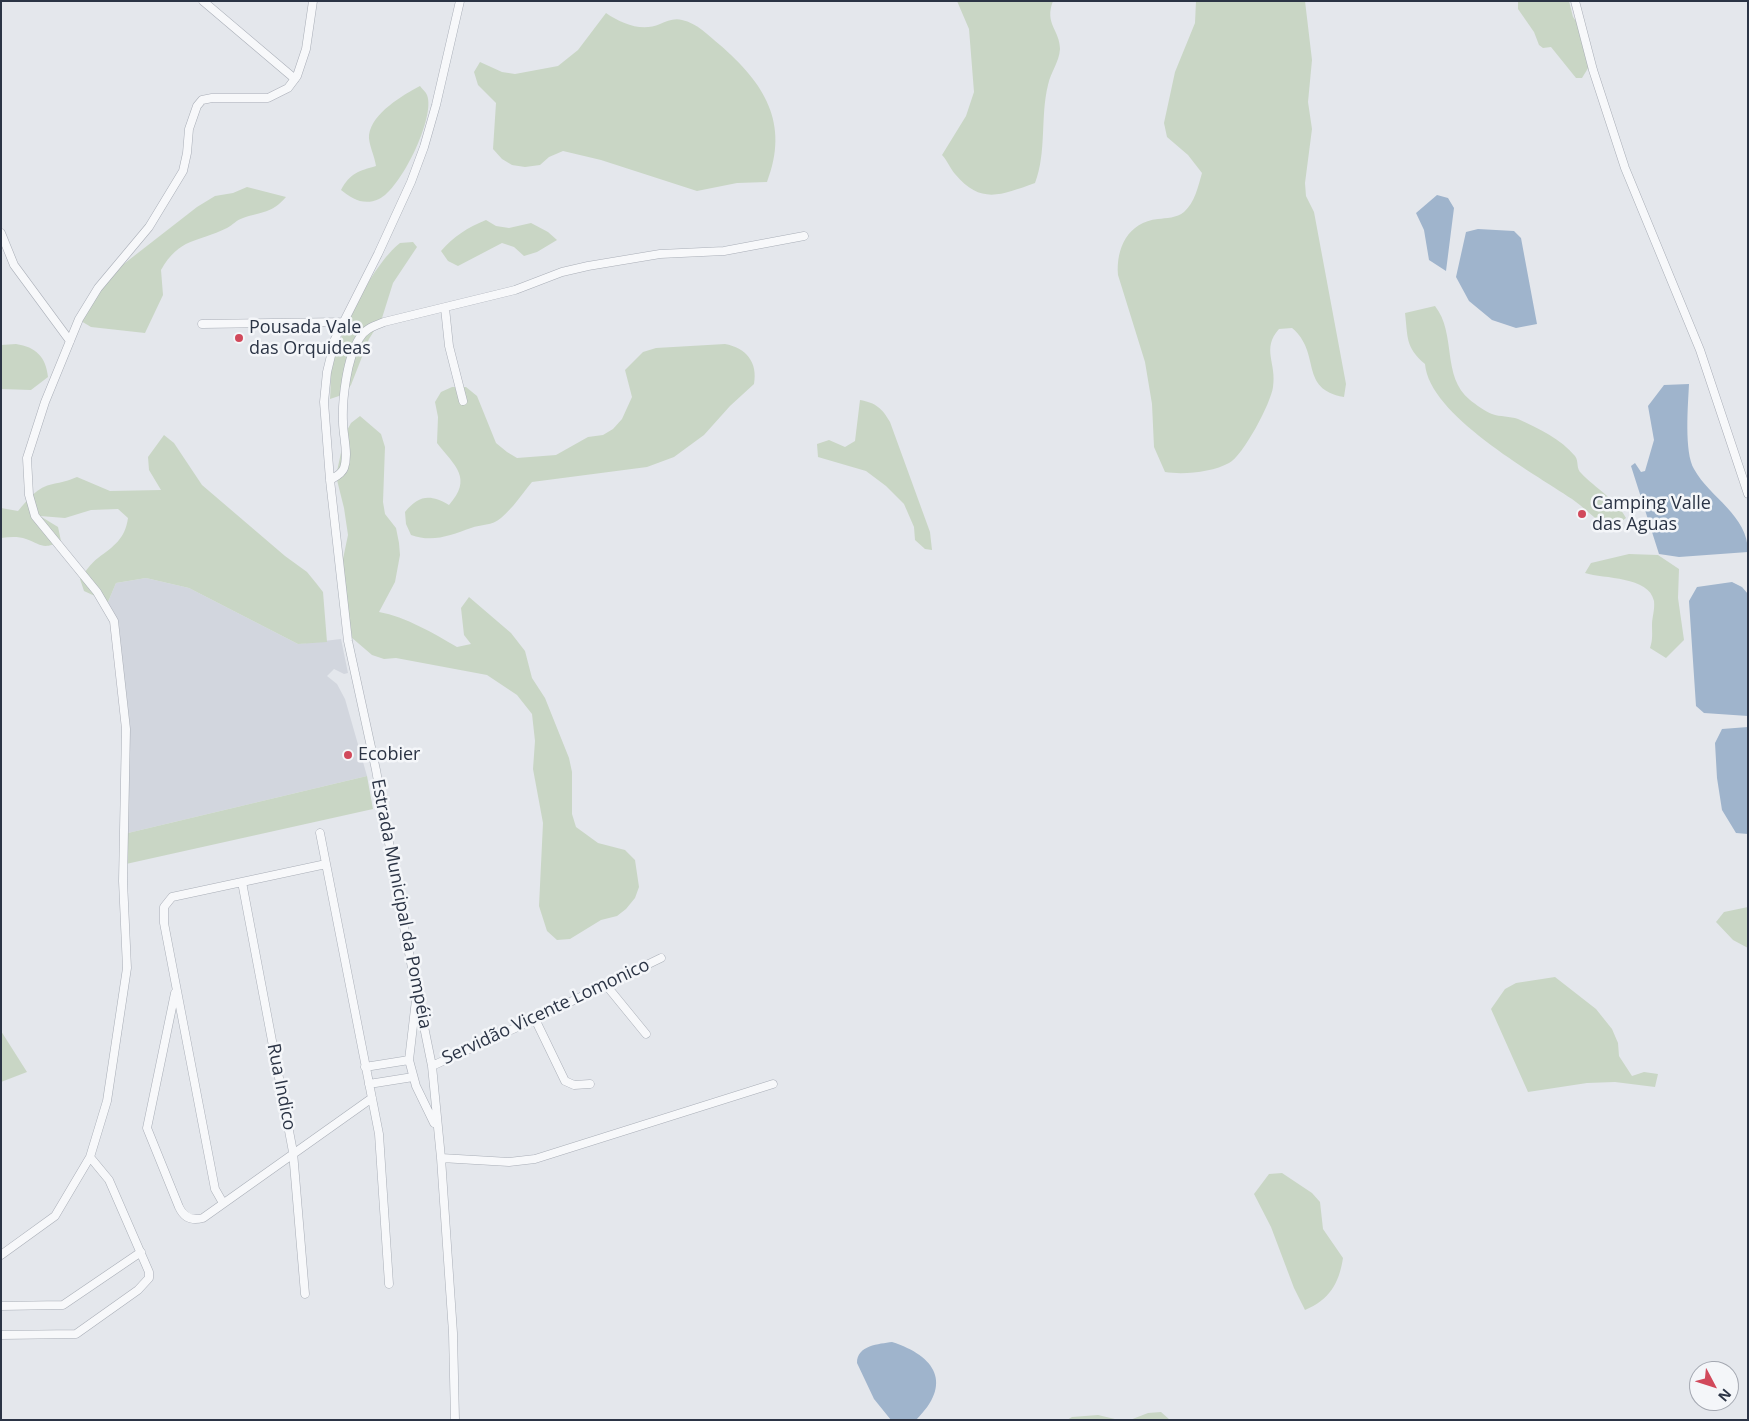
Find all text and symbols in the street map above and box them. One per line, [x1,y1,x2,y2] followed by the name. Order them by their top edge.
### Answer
[249,317,371,359] place label: Pousada Vale das Orquideas
[233,332,245,344] marker: Pousada Vale das Orquideas
[1592,493,1711,536] place label: Camping Valle das Aguas
[1576,508,1588,520] marker: Camping Valle das Aguas
[358,744,420,766] place label: Ecobier
[342,749,354,761] marker: Ecobier
[366,777,436,1031] street label: Estrada Municipal da Pompéia
[439,954,653,1070] street label: Servidão Vicente Lomonico
[262,1042,300,1132] street label: Rua Indico
[1689,1361,1739,1411] north arrow
[1714,1385,1736,1406] text: N

